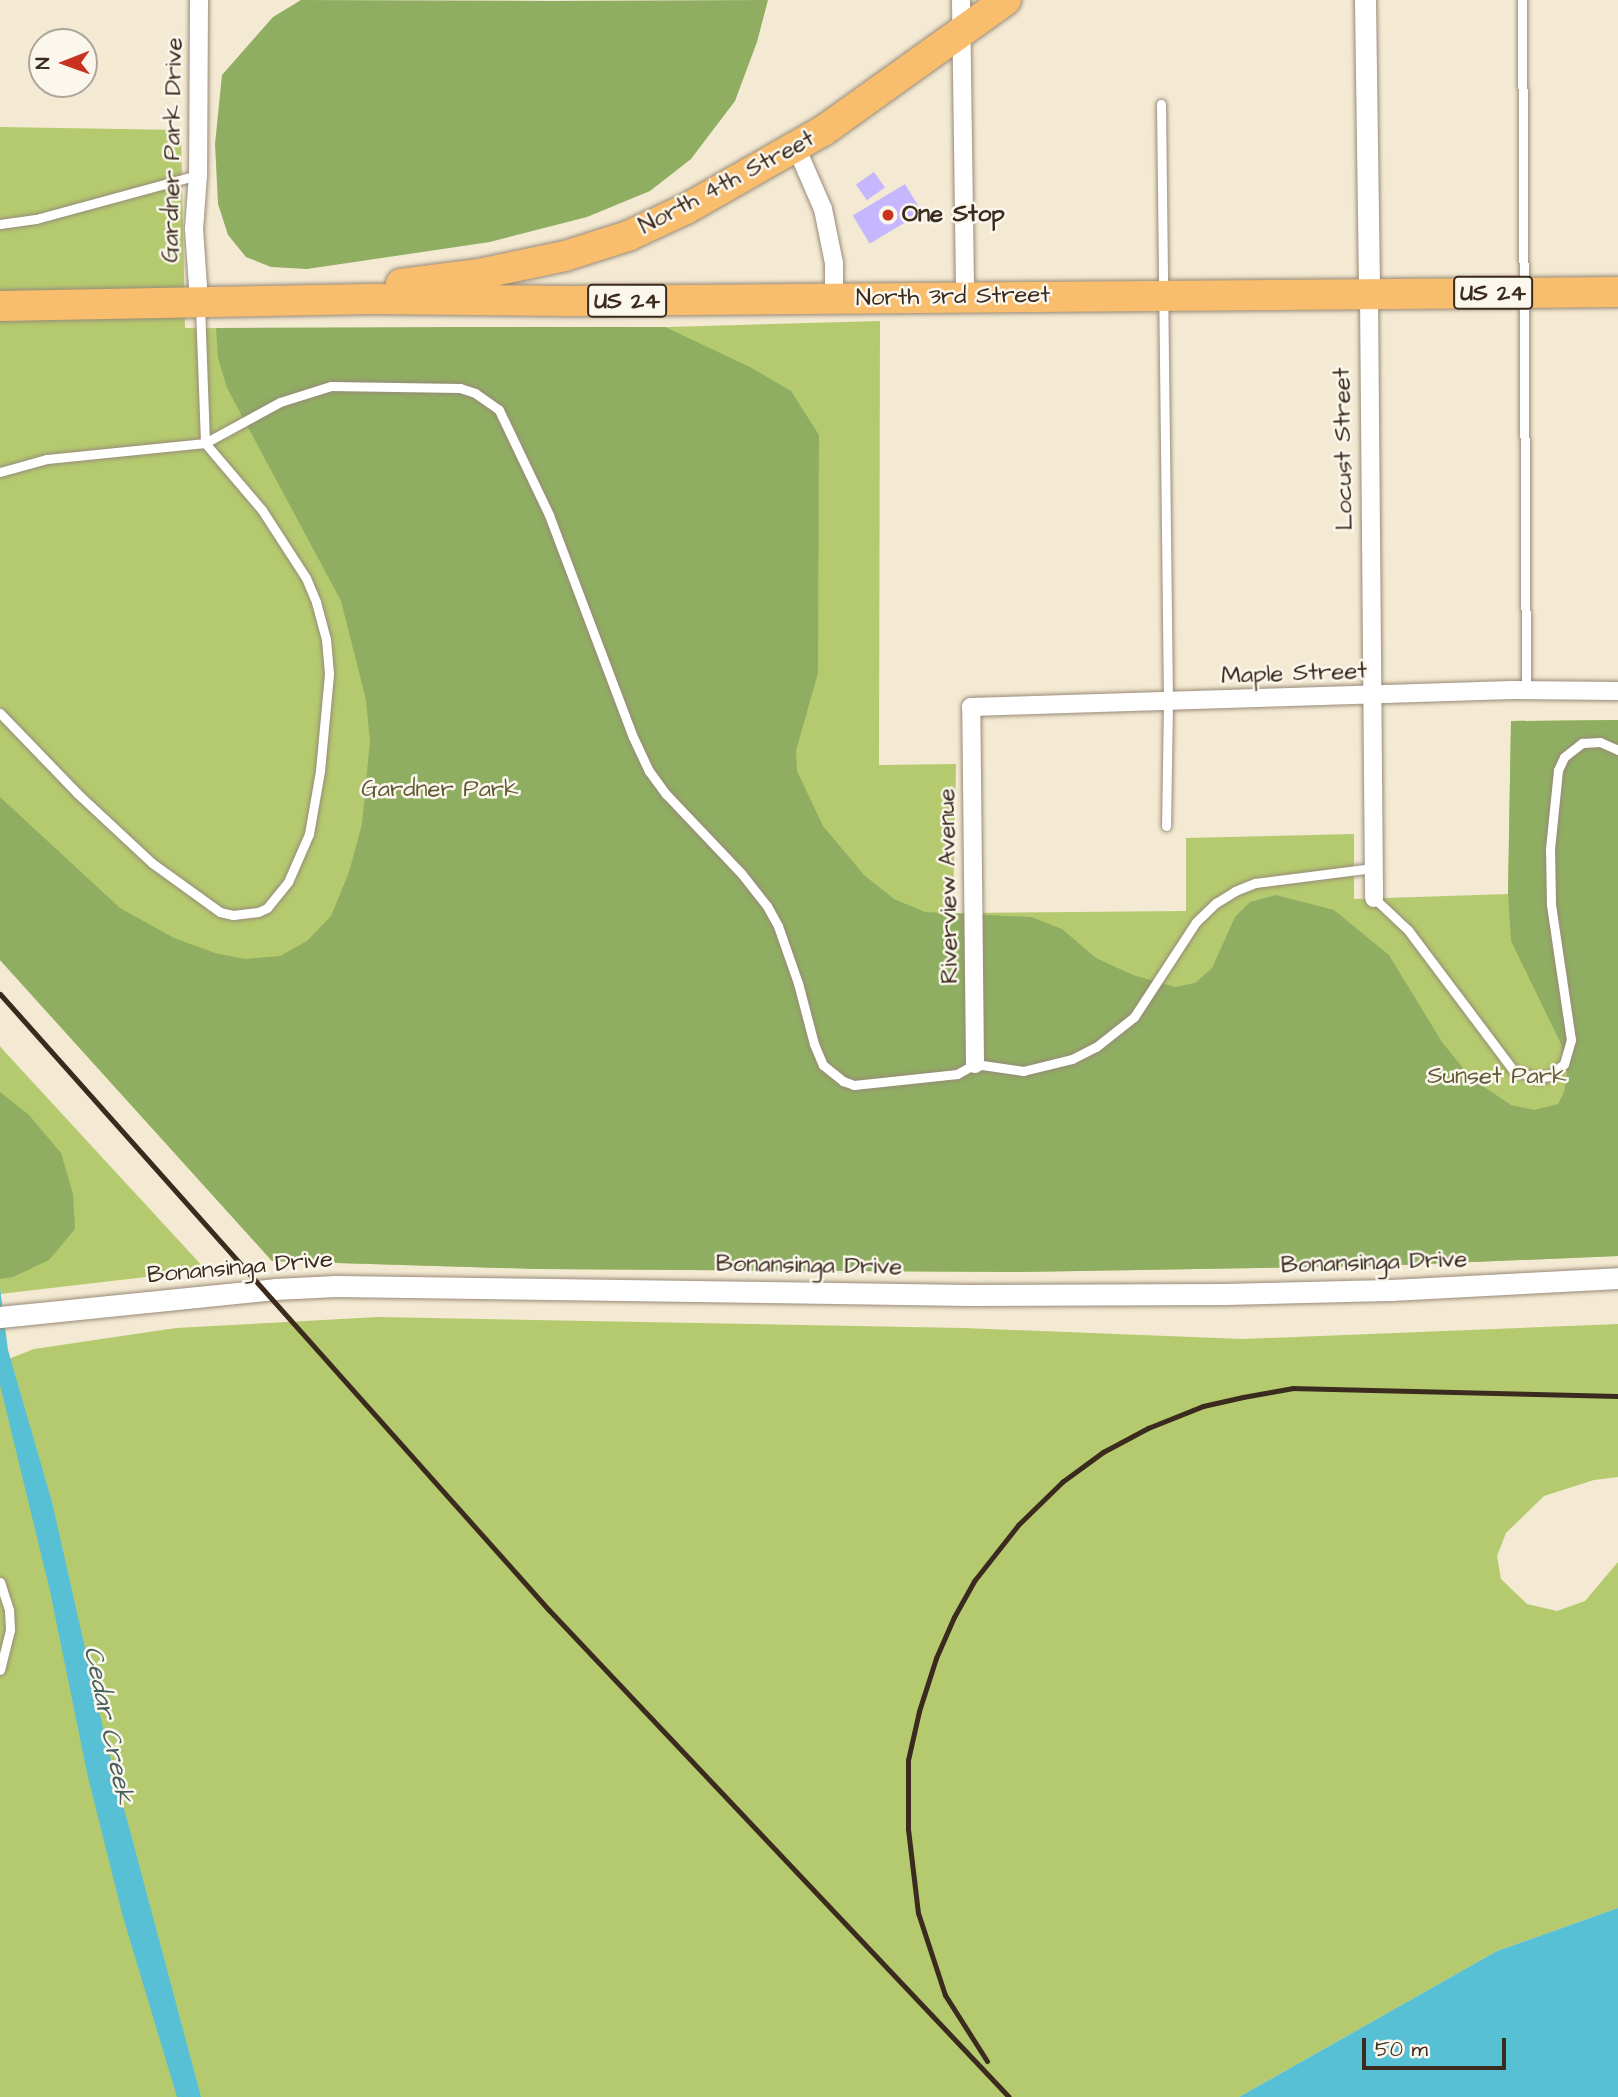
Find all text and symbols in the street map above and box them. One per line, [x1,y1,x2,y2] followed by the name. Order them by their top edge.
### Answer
[28,28,98,98] north arrow
[157,37,189,263] street label: Gardner Park Drive
[30,57,57,70] text: N
[634,125,820,241] street label: North 4th Street
[902,201,1005,229] place label: One Stop
[880,207,896,223] marker: One Stop
[1453,274,1533,312] road number: US 24
[856,281,1050,313] street label: North 3rd Street
[587,282,667,320] road number: US 24
[1328,367,1360,531] street label: Locust Street
[1221,657,1367,691] street label: Maple Street
[361,776,519,804] park label: Gardner Park
[933,788,965,984] street label: Riverview Avenue
[1427,1063,1567,1091] park label: Sunset Park
[1280,1245,1468,1281] street label: Bonansinga Drive
[146,1246,334,1290] street label: Bonansinga Drive
[716,1250,902,1282] street label: Bonansinga Drive
[76,1643,140,1807] water label: Cedar Creek
[1366,2024,1510,2068] scale bar
[1375,2035,1428,2064] text: 50 m

